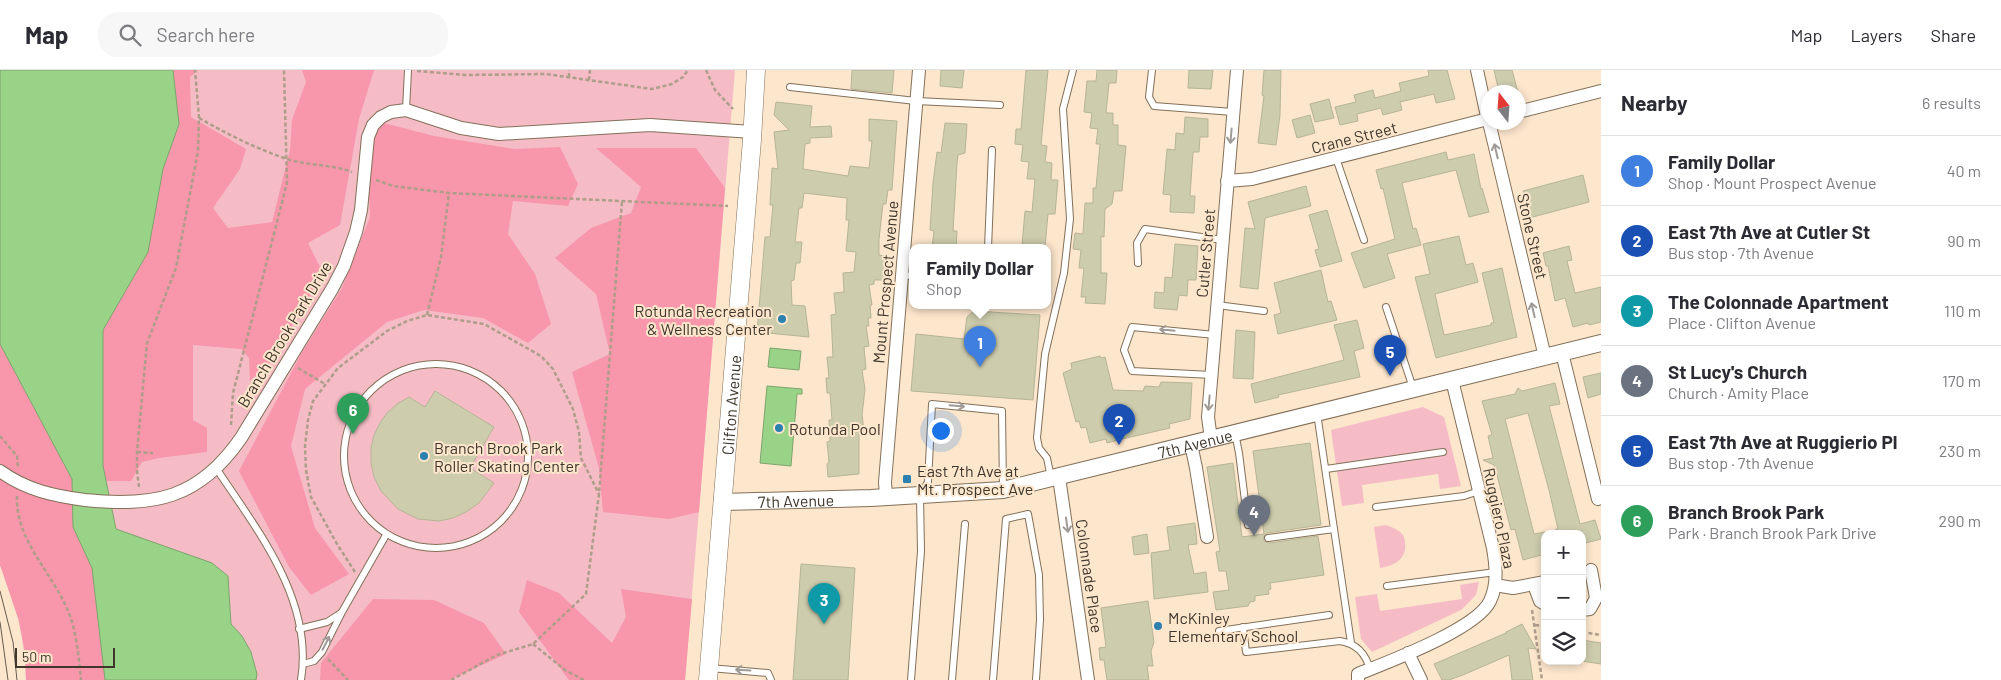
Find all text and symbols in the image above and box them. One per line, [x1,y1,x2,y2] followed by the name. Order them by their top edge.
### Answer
[98,12,448,57] search box
[25,20,68,49] text: Map
[116,21,144,49] icon: search
[156,23,255,46] text: Search here
[1790,24,1822,46] text: Map
[1850,24,1903,46] text: Layers
[1931,24,1976,46] text: Share
[1481,85,1526,130] north arrow
[1621,90,1687,115] text: Nearby
[1922,93,1981,112] text: 6 results
[1309,117,1399,157] street label: Crane Street
[1226,128,1236,144] one-way arrow
[1491,144,1500,160] one-way arrow
[1668,150,1775,173] text: Family Dollar
[1634,161,1640,180] text: 1
[1947,161,1981,180] text: 40 m
[1668,173,1877,192] text: Shop · Mount Prospect Avenue
[1514,191,1552,281] street label: Stone Street
[868,200,902,364] street label: Mount Prospect Avenue
[1192,208,1218,298] street label: Cutler Street
[1668,220,1870,243] text: East 7th Ave at Cutler St
[1633,231,1641,250] text: 2
[1947,231,1981,250] text: 90 m
[1668,243,1814,262] text: Bus stop · 7th Avenue
[909,244,1051,309] popup
[926,256,1034,279] text: Family Dollar
[233,257,335,411] street label: Branch Brook Park Drive
[926,279,962,298] text: Shop
[1668,290,1889,313] text: The Colonnade Apartment
[634,301,772,338] place label: Rotunda Recreation & Wellness Center
[1633,301,1641,320] text: 3
[1944,301,1981,320] text: 110 m
[1528,302,1537,318] one-way arrow
[776,313,788,325] marker: Rotunda Recreation & Wellness Center
[1668,313,1816,332] text: Place · Clifton Avenue
[1159,325,1175,335] one-way arrow
[964,326,996,367] pin: 1
[1374,335,1406,376] pin: 5
[717,354,744,456] street label: Clifton Avenue
[1668,360,1807,383] text: St Lucy's Church
[1632,371,1642,390] text: 4
[1942,371,1981,390] text: 170 m
[1668,383,1809,402] text: Church · Amity Place
[337,393,369,434] pin: 6
[1205,394,1214,410] one-way arrow
[948,402,964,411] one-way arrow
[1103,404,1135,445] pin: 2
[928,418,954,444] your location
[789,419,881,438] place label: Rotunda Pool
[773,422,785,434] marker: Rotunda Pool
[1156,424,1234,461] street label: 7th Avenue
[1668,430,1897,453] text: East 7th Ave at Ruggierio Pl
[434,438,580,475] place label: Branch Brook Park Roller Skating Center
[1633,441,1641,460] text: 5
[1939,441,1981,460] text: 230 m
[418,450,430,462] marker: Branch Brook Park Roller Skating Center
[1668,453,1814,472] text: Bus stop · 7th Avenue
[917,461,1033,498] place label: East 7th Ave at Mt. Prospect Ave
[1480,466,1520,570] street label: Ruggiero Plaza
[901,473,913,485] marker: East 7th Ave at Mt. Prospect Ave
[758,489,834,511] street label: 7th Avenue
[1238,495,1270,536] pin: 4
[1668,500,1824,523] text: Branch Brook Park
[1633,511,1641,530] text: 6
[1939,511,1981,530] text: 290 m
[1062,517,1072,533] one-way arrow
[1073,518,1107,634] street label: Colonnade Place
[1668,523,1877,542] text: Park · Branch Brook Park Drive
[1541,530,1586,665] map controls
[1541,530,1586,575] button: +
[1541,575,1586,620] button: −
[808,583,840,624] pin: 3
[1168,608,1298,645] place label: McKinley Elementary School
[1152,620,1164,632] marker: McKinley Elementary School
[1541,620,1586,665] button: layers
[322,636,331,651] one-way arrow
[15,645,115,668] scale bar
[22,648,51,665] text: 50 m
[735,665,751,674] one-way arrow

